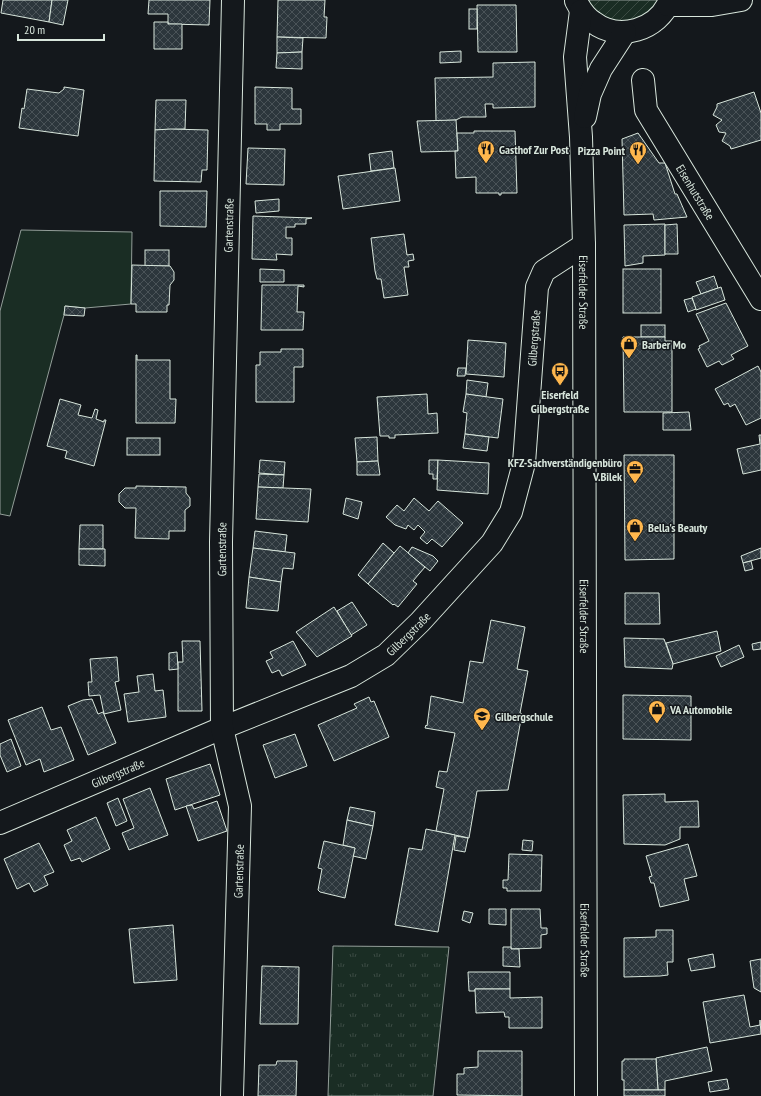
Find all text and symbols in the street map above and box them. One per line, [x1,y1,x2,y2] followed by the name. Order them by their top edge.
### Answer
[18,16,104,42] scale bar
[24,22,45,37] text: 20 m
[476,139,496,164] restaurant icon: Gasthof Zur Post
[628,140,648,165] restaurant icon: Pizza Point
[499,142,569,157] place label: Gasthof Zur Post
[578,143,625,158] place label: Pizza Point
[673,161,718,222] street label: Eisenhutstraße
[220,198,236,252] street label: Gartenstraße
[577,255,592,330] street label: Eiserfelder Straße
[524,309,543,367] street label: Gilbergstraße
[619,334,639,359] shop icon: Barber Mo
[642,337,687,352] place label: Barber Mo
[550,361,570,386] bus stop icon: Eiserfeld Gilbergstraße
[531,387,589,416] place label: Eiserfeld Gilbergstraße
[508,455,623,484] place label: KFZ-Sachverständigenbüro V.Bilek
[625,459,645,484] office icon: KFZ-Sachverständigenbüro V.Bilek
[625,517,645,542] shop icon: Bella's Beauty
[648,520,707,535] place label: Bella's Beauty
[213,522,229,576] street label: Gartenstraße
[577,579,592,654] street label: Eiserfelder Straße
[383,609,433,659] street label: Gilbergstraße
[647,699,667,724] shop icon: VA Automobile
[669,702,733,717] place label: VA Automobile
[472,706,492,731] school or university icon: Gilbergschule
[495,709,553,724] place label: Gilbergschule
[89,755,147,791] street label: Gilbergstraße
[230,844,246,898] street label: Gartenstraße
[578,903,593,978] street label: Eiserfelder Straße

